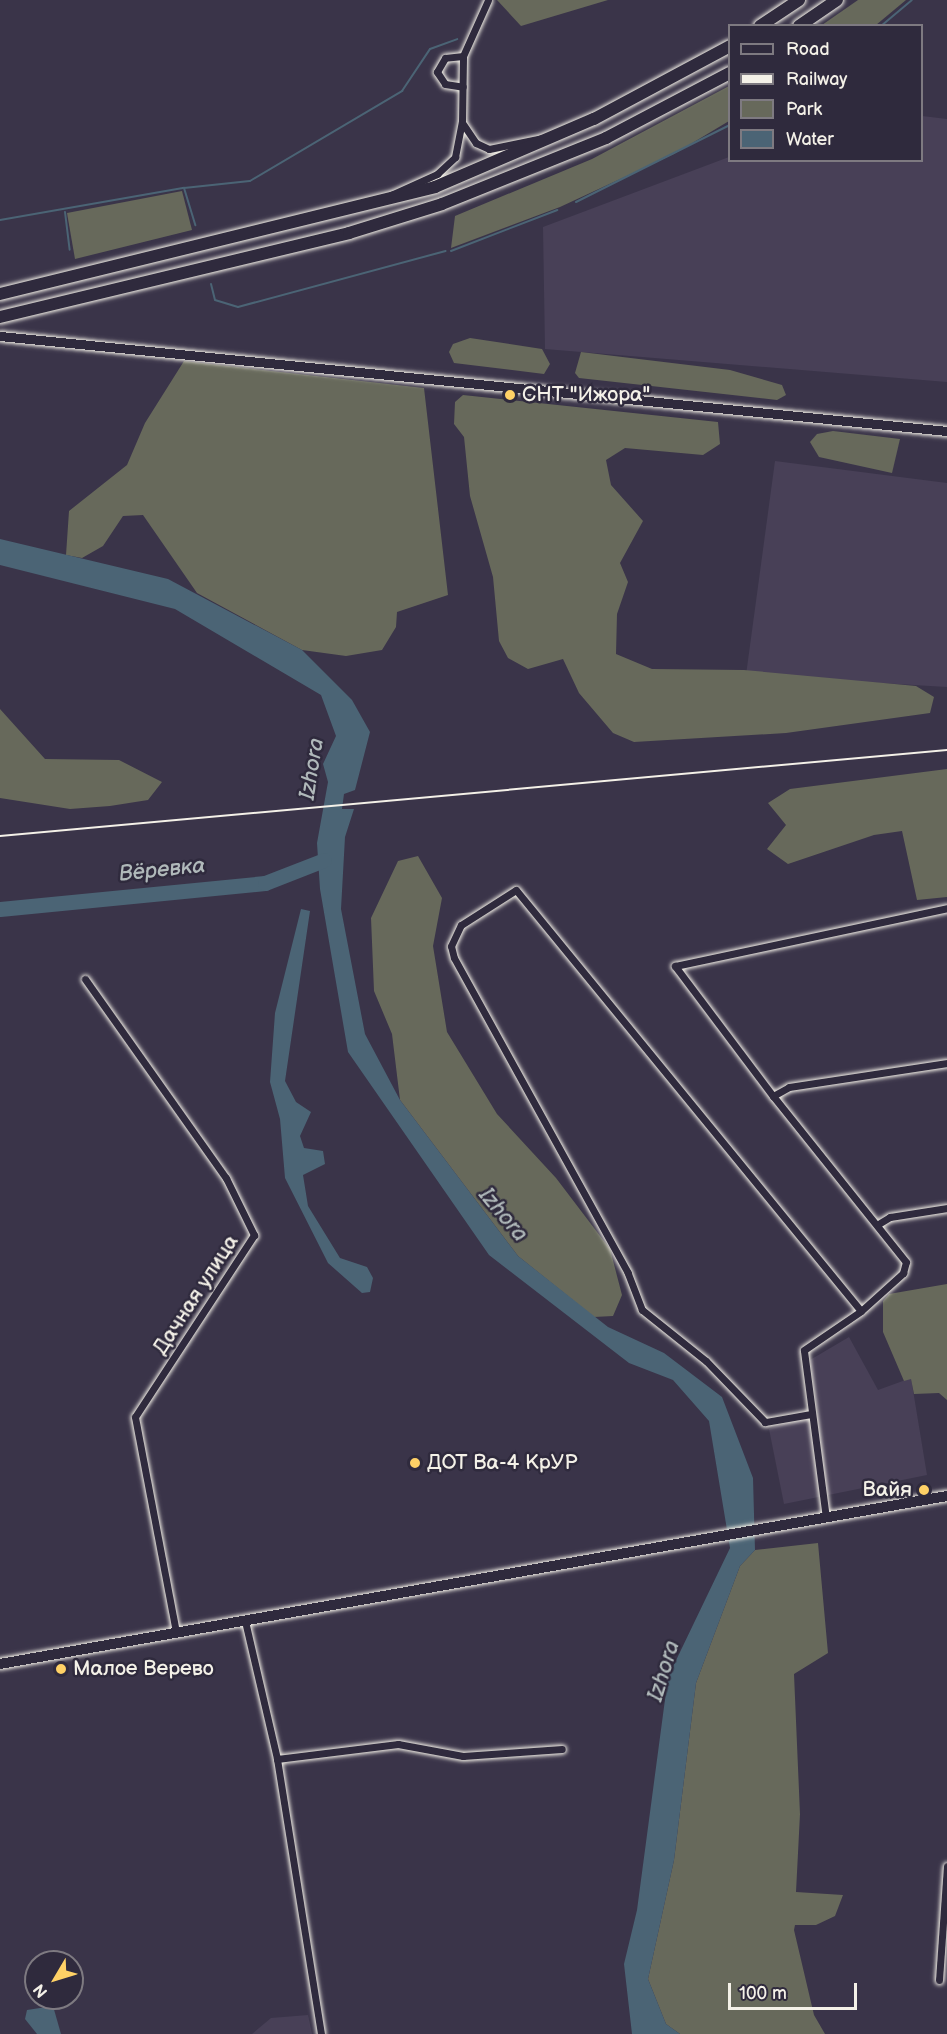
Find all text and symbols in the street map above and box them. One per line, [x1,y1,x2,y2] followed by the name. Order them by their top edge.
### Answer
[728,24,923,162] legend
[786,39,830,60] text: Road
[786,69,848,90] text: Railway
[786,99,822,120] text: Park
[786,129,834,150] text: Water
[522,382,650,408] place label: СНТ "Ижора"
[503,388,517,402] marker: СНТ "Ижора"
[294,736,330,802] water label: Izhora
[117,852,207,888] water label: Вёревка
[473,1183,533,1247] water label: Izhora
[148,1230,244,1360] street label: Дачная улица
[427,1450,577,1476] place label: ДОТ Ва-4 КрУР
[408,1456,422,1470] marker: ДОТ Ва-4 КрУР
[863,1477,912,1503] place label: Вайя
[917,1483,931,1497] marker: Вайя
[642,1637,686,1705] water label: Izhora
[73,1656,214,1682] place label: Малое Верево
[54,1662,68,1676] marker: Малое Верево
[24,1950,84,2010] north arrow
[731,1971,860,2009] scale bar
[30,1980,52,2001] text: N
[739,1983,787,2004] text: 100 m

